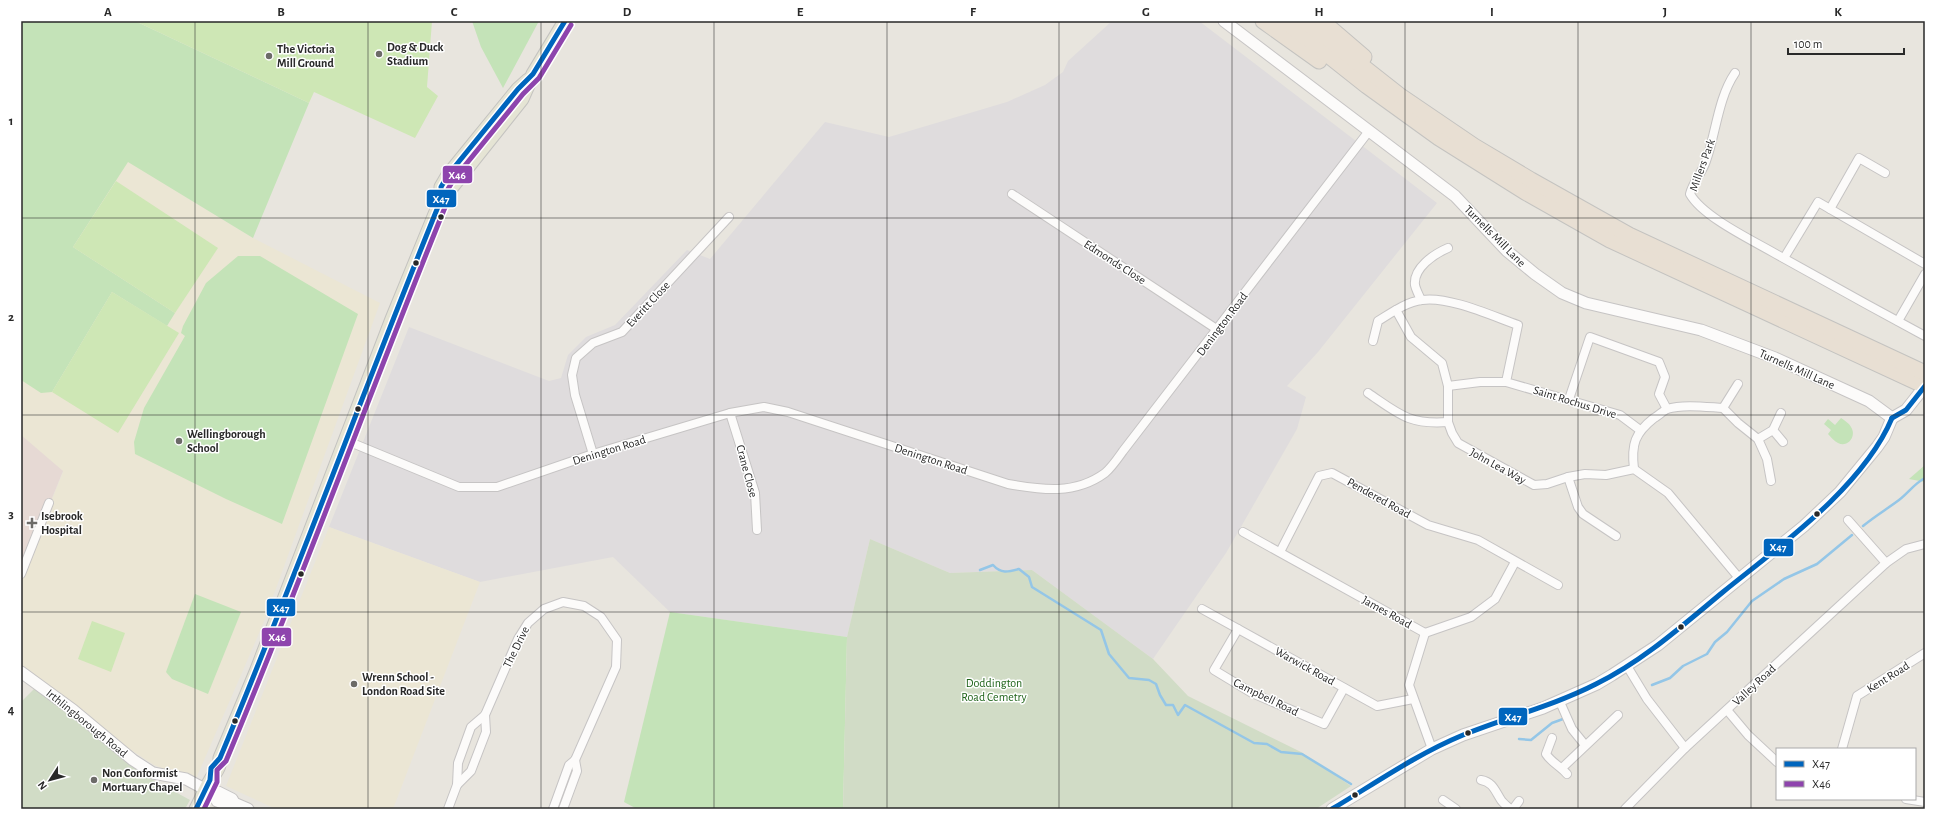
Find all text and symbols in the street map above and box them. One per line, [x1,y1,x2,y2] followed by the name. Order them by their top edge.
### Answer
[104,6,112,19] text: A
[277,6,285,19] text: B
[451,6,458,19] text: C
[623,6,632,19] text: D
[797,6,804,19] text: E
[970,6,977,19] text: F
[1142,6,1150,19] text: G
[1314,6,1324,19] text: H
[1490,6,1494,19] text: I
[1663,6,1667,19] text: J
[1834,6,1842,19] text: K
[1788,30,1904,56] scale bar
[1794,38,1822,50] text: 100 m
[387,41,444,67] place label: Dog & Duck Stadium
[277,43,335,69] place label: The Victoria Mill Ground
[374,49,384,59] marker: Dog & Duck Stadium
[264,51,274,61] marker: The Victoria Mill Ground
[9,115,13,128] text: 1
[1687,137,1717,193] street label: Millers Park
[442,165,473,184] line badge: X46
[448,170,466,181] text: X46
[426,189,457,208] line badge: X47
[432,194,450,205] text: X47
[1462,203,1528,269] street label: Turnells Mill Lane
[436,212,446,222] unlabelled marker
[1082,238,1148,286] street label: Edmonds Close
[411,258,421,268] unlabelled marker
[624,279,672,329] street label: Everitt Close
[1194,290,1250,358] street label: Denington Road
[8,311,14,324] text: 2
[1757,347,1837,391] street label: Turnells Mill Lane
[1532,384,1618,420] street label: Saint Rochus Drive
[353,404,363,414] unlabelled marker
[187,428,266,454] place label: Wellingborough School
[571,433,647,467] street label: Denington Road
[174,436,184,446] marker: Wellingborough School
[893,442,969,476] street label: Denington Road
[734,443,760,499] street label: Crane Close
[1467,446,1528,487] street label: John Lea Way
[1345,476,1413,520] street label: Pendered Road
[8,508,14,521] text: 3
[1812,509,1822,519] unlabelled marker
[41,510,83,536] place label: Isebrook Hospital
[26,517,38,529] marker: Isebrook Hospital
[1763,538,1794,557] line badge: X47
[1769,542,1787,553] text: X47
[296,569,306,579] unlabelled marker
[1360,594,1414,630] street label: James Road
[266,598,296,617] line badge: X47
[272,603,290,614] text: X47
[1676,622,1686,632] unlabelled marker
[501,624,531,670] street label: The Drive
[261,627,292,647] line badge: X46
[268,632,286,643] text: X46
[1273,645,1337,687] street label: Warwick Road
[1865,659,1911,695] street label: Kent Road
[1730,662,1779,709] street label: Valley Road
[362,671,445,697] place label: Wrenn School - London Road Site
[1232,676,1300,718] street label: Campbell Road
[961,677,1027,704] park label: Doddington Road Cemetry
[349,679,359,689] marker: Wrenn School - London Road Site
[44,687,130,759] street label: Irthlingborough Road
[8,704,15,717] text: 4
[1498,707,1528,726] line badge: X47
[1504,712,1522,723] text: X47
[230,716,240,726] unlabelled marker
[1463,728,1473,738] unlabelled marker
[1776,748,1916,800] legend
[1812,758,1830,770] text: X47
[30,760,70,800] north arrow
[102,767,182,794] place label: Non Conformist Mortuary Chapel
[89,775,99,785] marker: Non Conformist Mortuary Chapel
[1812,778,1831,790] text: X46
[36,779,49,792] text: N
[1350,790,1360,800] unlabelled marker

